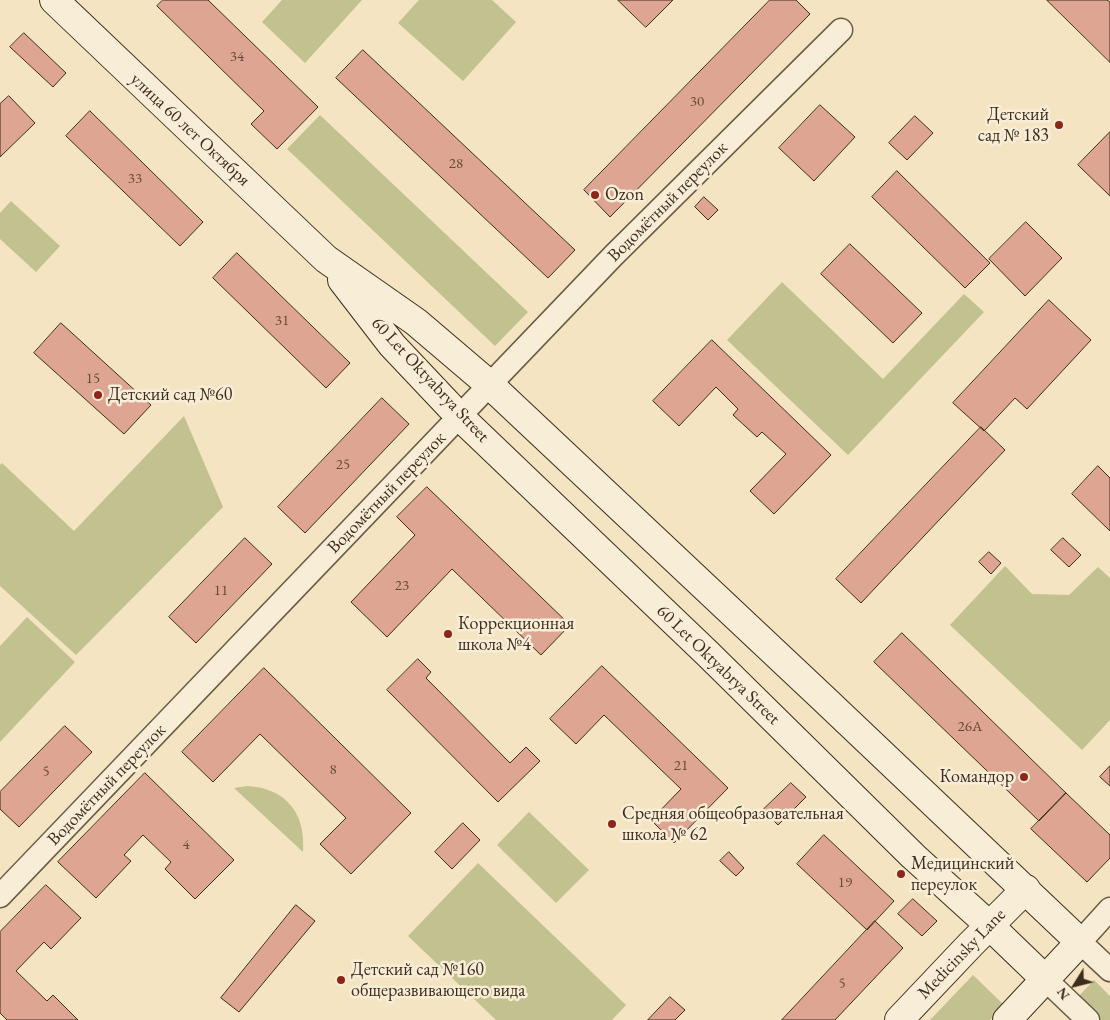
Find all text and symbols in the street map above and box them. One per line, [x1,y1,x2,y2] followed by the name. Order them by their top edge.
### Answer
[230,48,244,66] house number: 34
[126,69,254,191] street label: улица 60 лет Октября
[690,93,704,111] house number: 30
[978,104,1049,146] place label: Детский сад № 183
[1053,119,1065,131] marker: Детский сад № 183
[603,137,733,267] street label: Водомётный переулок
[449,155,463,173] house number: 28
[128,170,142,188] house number: 33
[605,184,644,206] place label: Ozon
[589,189,601,201] marker: Ozon
[275,312,289,330] house number: 31
[366,313,494,447] street label: 60 Let Oktyabrya Street
[86,370,100,388] house number: 15
[108,384,232,406] place label: Детский сад №60
[92,389,104,401] marker: Детский сад №60
[323,428,451,558] street label: Водомётный переулок
[336,456,350,474] house number: 25
[395,577,409,595] house number: 23
[214,582,228,600] house number: 11
[652,600,784,730] street label: 60 Let Oktyabrya Street
[458,613,574,656] place label: Коррекционная школа №4
[442,628,454,640] marker: Коррекционная школа №4
[958,718,982,736] house number: 26А
[43,720,171,850] street label: Водомётный переулок
[674,757,688,775] house number: 21
[329,761,337,779] house number: 8
[42,763,50,781] house number: 5
[939,766,1014,788] place label: Командор
[1018,771,1030,783] marker: Командор
[622,803,844,846] place label: Средняя общеобразовательная школа № 62
[606,818,618,830] marker: Средняя общеобразовательная школа № 62
[182,836,190,854] house number: 4
[911,853,1014,896] place label: Медицинский переулок
[895,868,907,880] marker: Медицинский переулок
[838,874,852,892] house number: 19
[913,904,1011,1004] street label: Medicinsky Lane
[351,959,525,1002] place label: Детский сад №160 общеразвивающего вида
[1050,960,1100,1010] north arrow
[335,974,347,986] marker: Детский сад №160 общеразвивающего вида
[838,975,846,993] house number: 5
[1052,984,1073,1004] text: N

